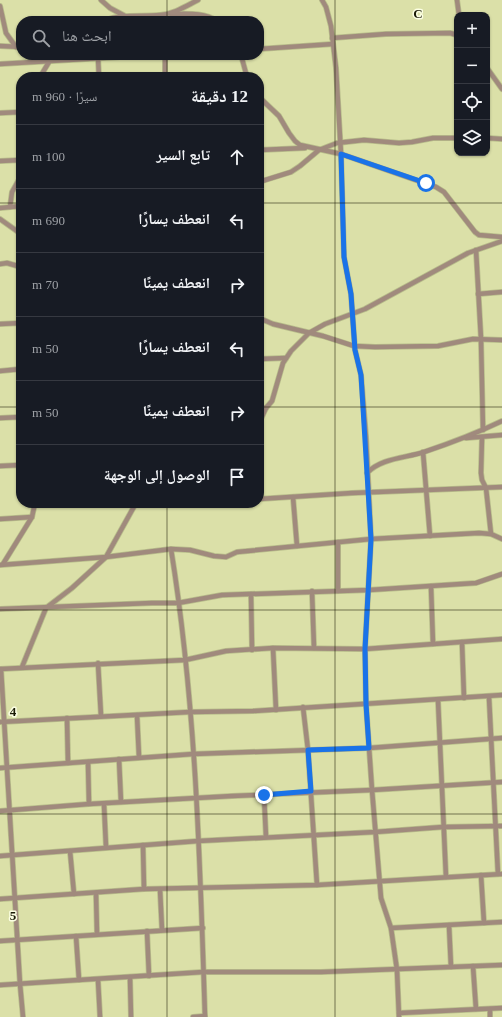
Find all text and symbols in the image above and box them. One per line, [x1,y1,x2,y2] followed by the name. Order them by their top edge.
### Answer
[413,6,423,21] text: C
[454,12,490,156] map controls
[454,12,490,48] button: +
[16,16,264,60] search box
[30,27,52,49] icon: search
[62,28,112,44] text: ابحث هنا
[454,48,490,84] button: −
[454,84,490,120] button: locate
[191,87,248,106] text: 12 دقيقة
[32,89,97,104] text: سيرًا · 960 m
[454,120,490,156] button: layers
[226,146,248,168] icon: ahead
[156,147,210,163] text: تابع السير
[32,149,65,164] text: 100 m
[417,174,435,192] route start
[226,210,248,232] icon: left
[138,211,210,227] text: انعطف يسارًا
[32,213,65,228] text: 690 m
[226,274,248,296] icon: right
[143,275,210,291] text: انعطف يمينًا
[32,277,58,292] text: 70 m
[226,338,248,360] icon: left
[138,339,210,355] text: انعطف يسارًا
[32,341,58,356] text: 50 m
[226,402,248,424] icon: right
[143,403,210,419] text: انعطف يمينًا
[32,405,58,420] text: 50 m
[226,466,248,488] icon: arrive
[104,467,210,483] text: الوصول إلى الوجهة
[10,704,17,719] text: 4
[255,786,273,804] route end
[10,908,17,923] text: 5

